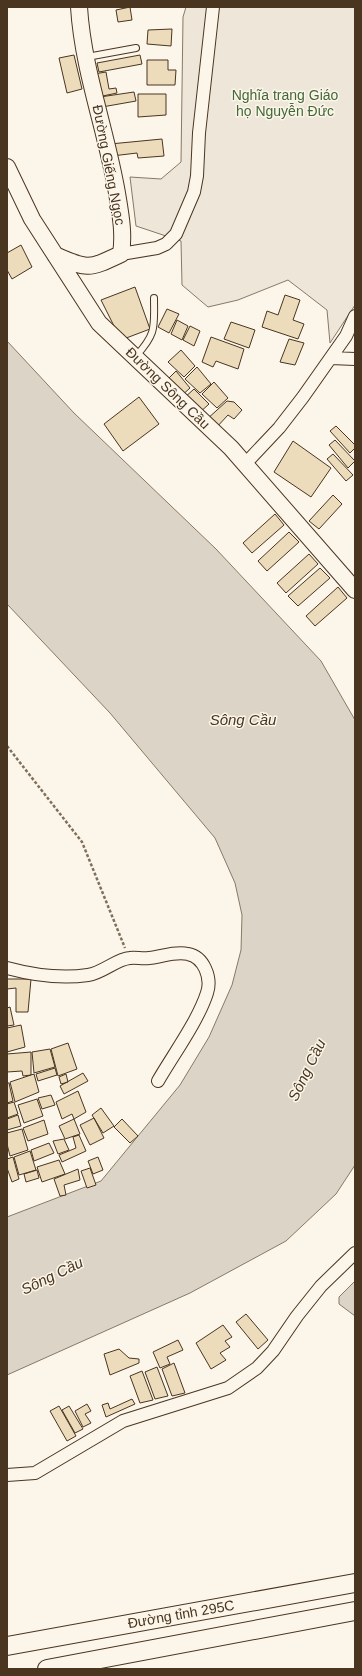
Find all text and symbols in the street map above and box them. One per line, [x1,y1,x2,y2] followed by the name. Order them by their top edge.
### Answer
[232,87,339,119] park label: Nghĩa trang Giáo họ Nguyễn Đức
[90,104,128,226] street label: Đường Giếng Ngọc
[123,344,213,432] street label: Đường Sông Cầu
[210,711,277,728] water label: Sông Cầu
[284,1035,329,1103] water label: Sông Cầu
[18,1253,86,1298] water label: Sông Cầu
[126,1597,236,1631] street label: Đường tỉnh 295C

